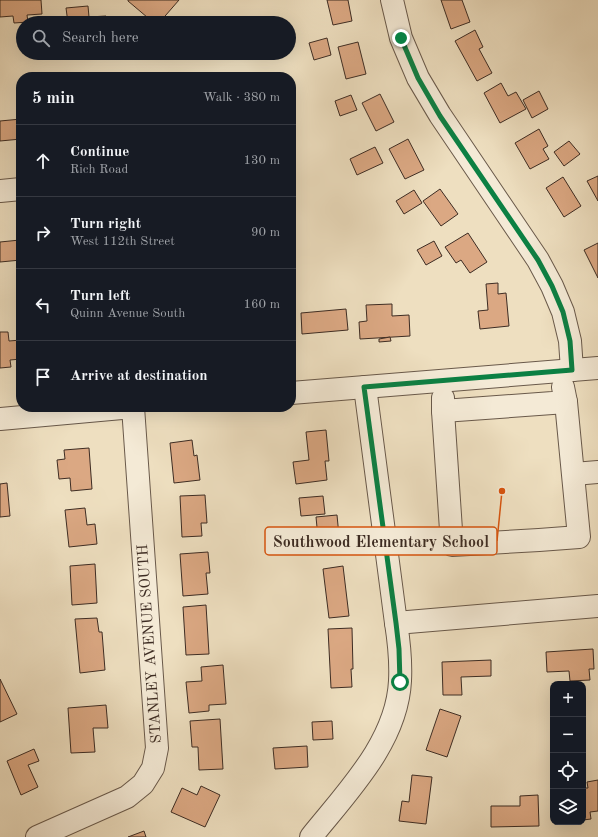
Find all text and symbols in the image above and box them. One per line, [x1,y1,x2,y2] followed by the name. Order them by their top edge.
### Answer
[16,16,296,60] search box
[30,27,52,49] icon: search
[392,29,410,47] route end
[62,31,139,46] text: Search here
[32,90,75,107] text: 5 min
[203,91,280,104] text: Walk · 380 m
[70,145,129,160] text: Continue
[32,150,54,172] icon: ahead
[243,154,280,167] text: 130 m
[70,163,128,176] text: Rich Road
[70,217,141,232] text: Turn right
[32,222,54,244] icon: right
[251,226,280,239] text: 90 m
[70,235,175,248] text: West 112th Street
[70,289,130,304] text: Turn left
[32,294,54,316] icon: left
[243,298,280,311] text: 160 m
[70,307,185,320] text: Quinn Avenue South
[32,366,54,388] icon: arrive
[70,369,208,384] text: Arrive at destination
[265,527,497,555] callout: Southwood Elementary School
[273,535,489,551] text: Southwood Elementary School
[136,544,165,744] street label: STANLEY AVENUE SOUTH
[391,673,409,691] route start
[550,681,586,825] map controls
[550,681,586,717] button: +
[550,717,586,753] button: −
[550,753,586,789] button: locate
[550,789,586,825] button: layers

